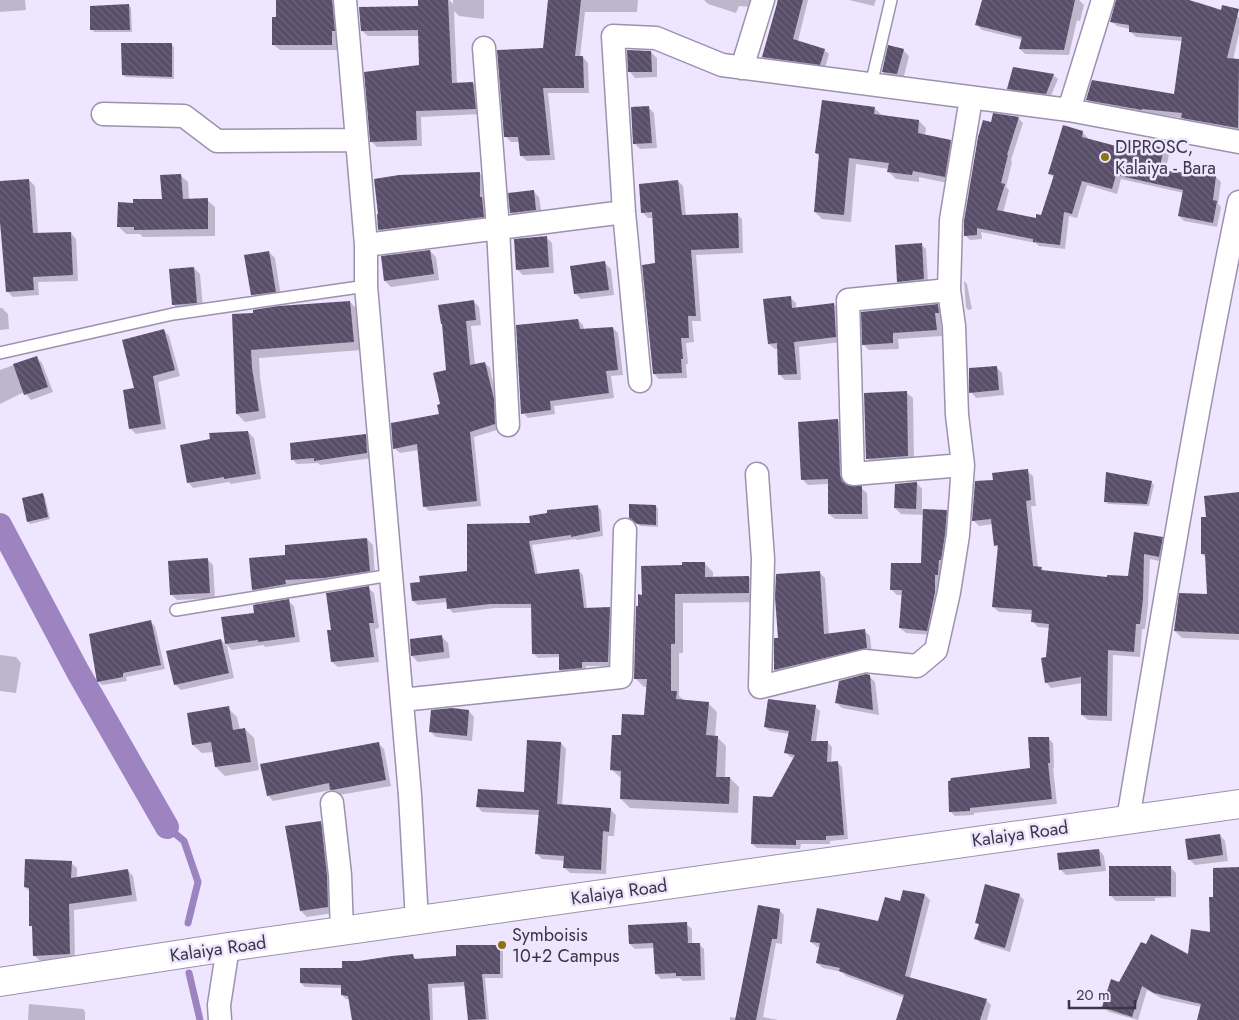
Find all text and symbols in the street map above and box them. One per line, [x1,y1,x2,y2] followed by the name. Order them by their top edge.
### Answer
[1115,134,1216,181] place label: DIPROSC, Kalaiya - Bara
[1099,151,1111,163] marker: DIPROSC, Kalaiya - Bara
[970,814,1070,854] street label: Kalaiya Road
[569,872,669,912] street label: Kalaiya Road
[512,922,620,969] place label: Symboisis 10+2 Campus
[168,929,268,969] street label: Kalaiya Road
[496,939,508,951] marker: Symboisis 10+2 Campus
[1069,978,1135,1010] scale bar
[1076,984,1110,1006] text: 20 m

